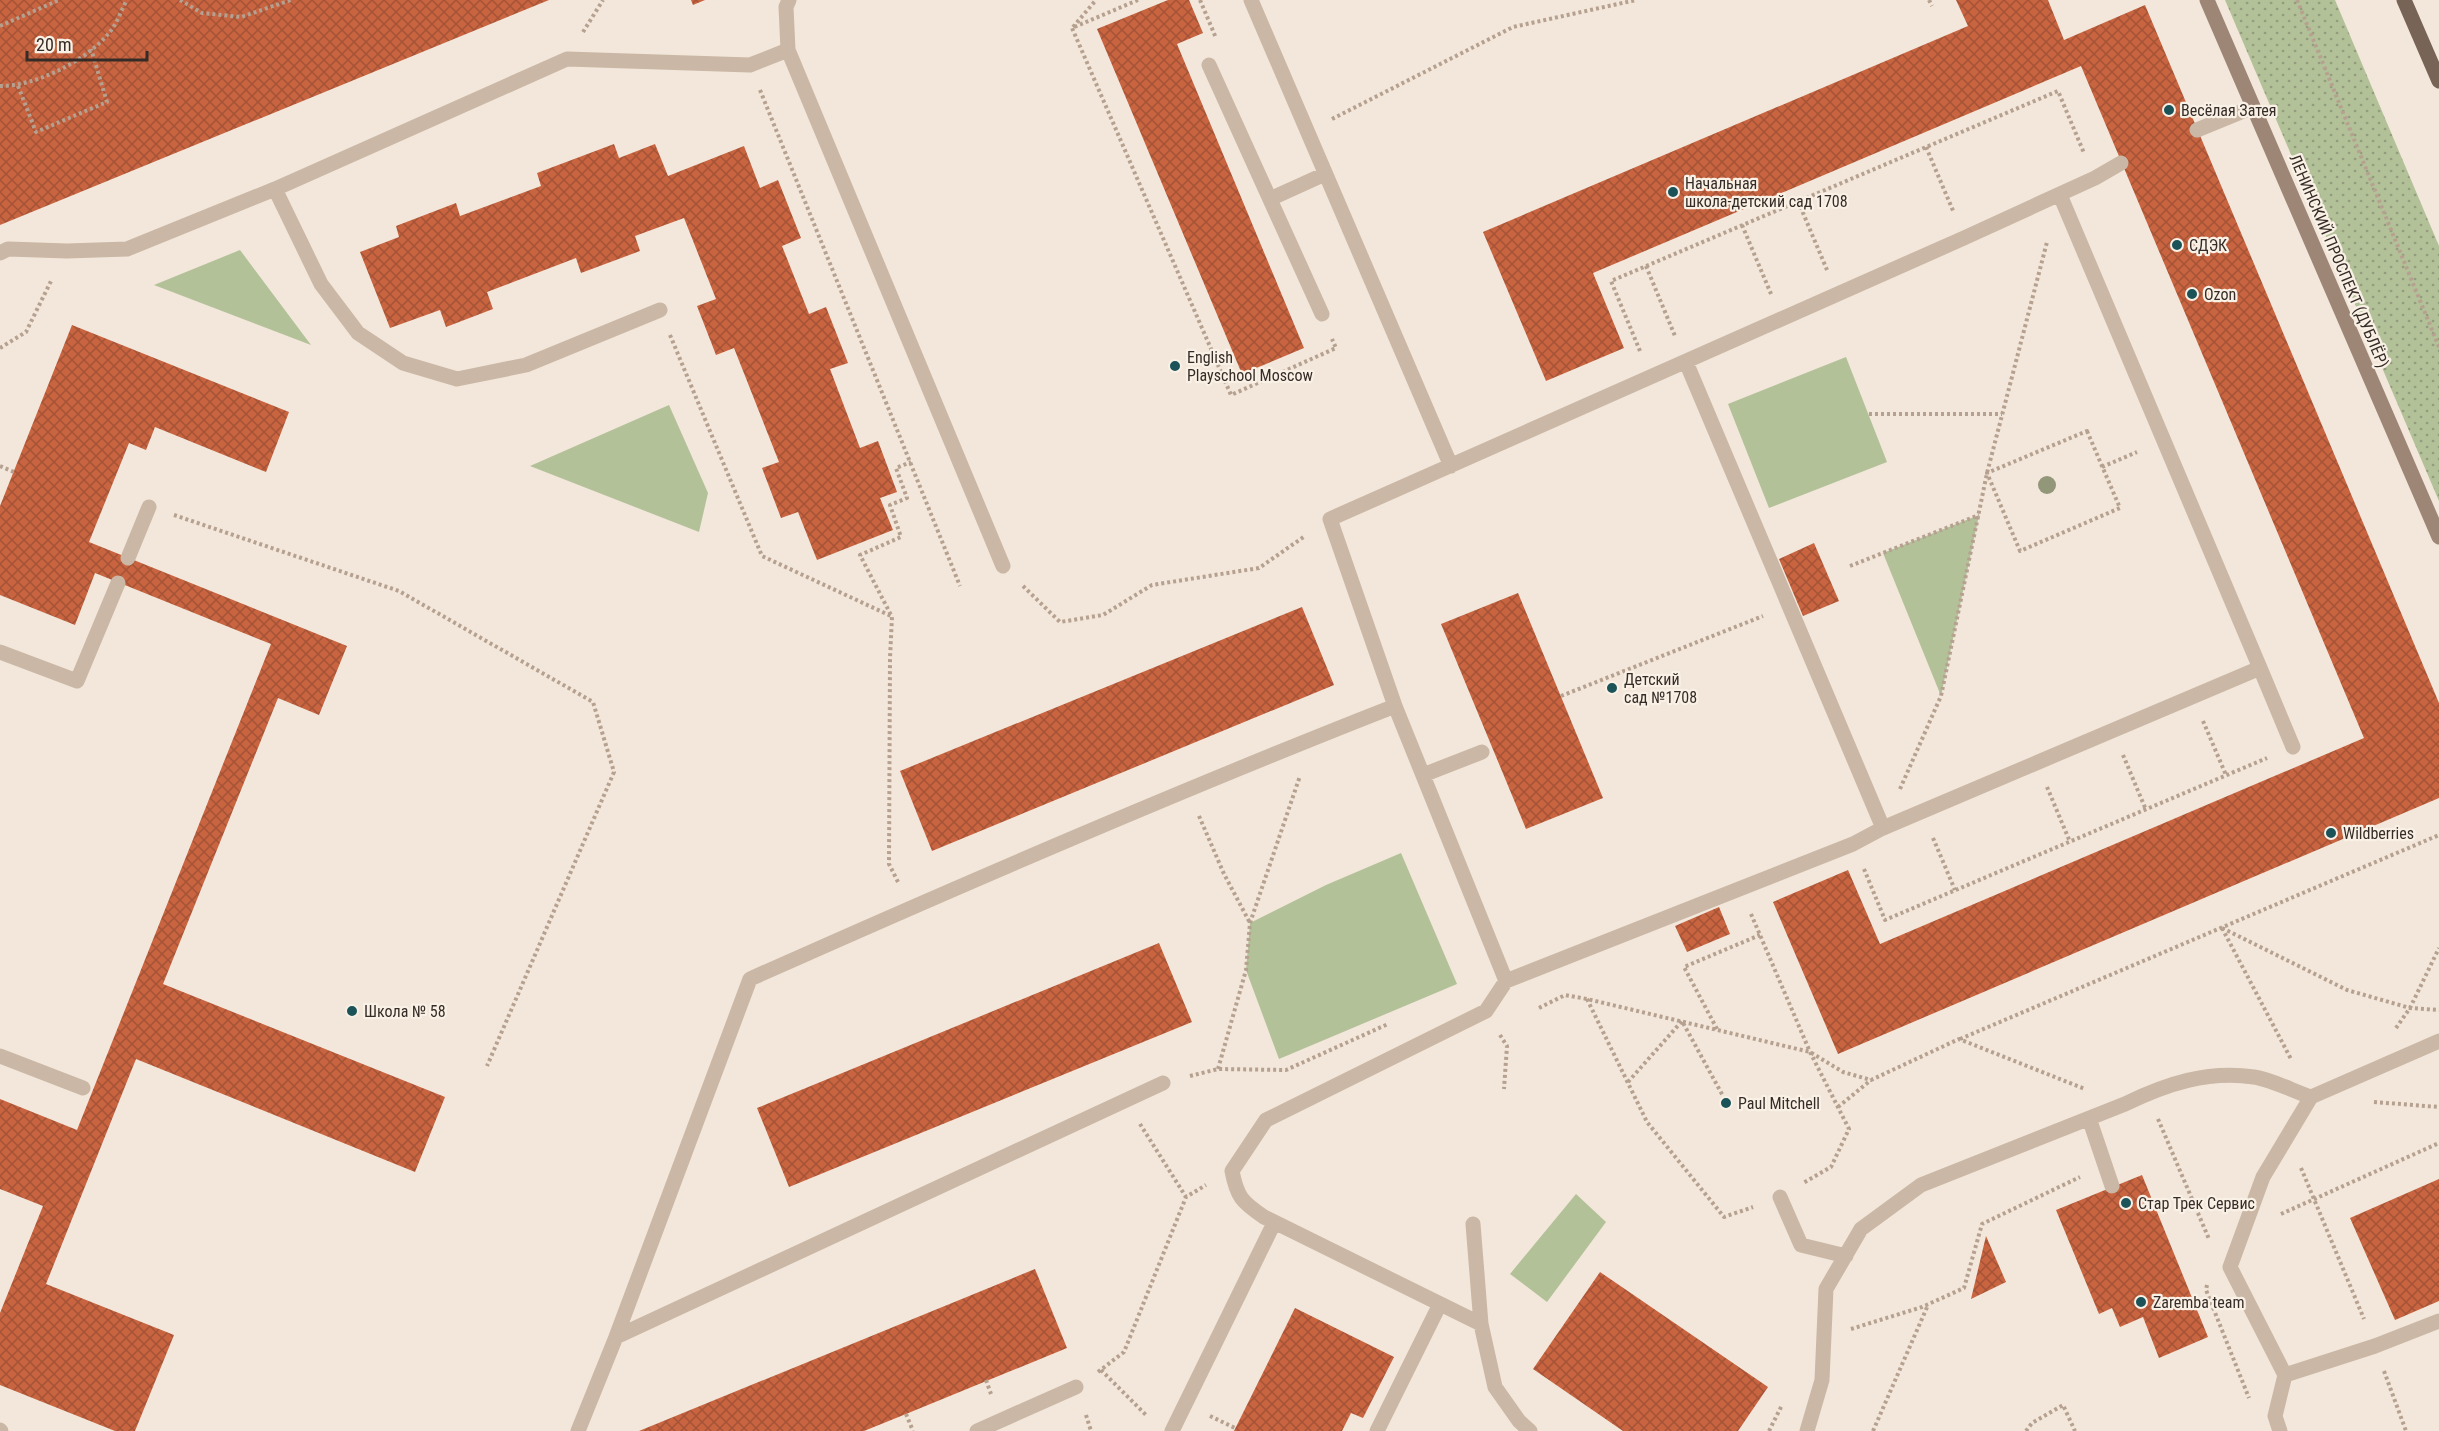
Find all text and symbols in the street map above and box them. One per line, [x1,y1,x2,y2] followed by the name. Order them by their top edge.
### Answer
[27,24,147,62] scale bar
[36,34,71,55] text: 20 m
[2181,101,2277,120] place label: Весёлая Затея
[2162,103,2176,117] marker: Весёлая Затея
[2285,151,2393,371] street label: ЛЕНИНСКИЙ ПРОСПЕКТ (ДУБЛЁР)
[1685,174,1848,211] place label: Начальная школа-детский сад 1708
[1666,185,1680,199] marker: Начальная школа-детский сад 1708
[2189,236,2227,255] place label: СДЭК
[2170,238,2184,252] marker: СДЭК
[2204,285,2236,304] place label: Ozon
[2185,287,2199,301] marker: Ozon
[1187,348,1313,385] place label: English Playschool Moscow
[1168,359,1182,373] marker: English Playschool Moscow
[1624,670,1697,707] place label: Детский сад №1708
[1605,681,1619,695] marker: Детский сад №1708
[2343,824,2414,843] place label: Wildberries
[2324,826,2338,840] marker: Wildberries
[364,1002,446,1021] place label: Школа № 58
[345,1004,359,1018] marker: Школа № 58
[1738,1094,1820,1113] place label: Paul Mitchell
[1719,1096,1733,1110] marker: Paul Mitchell
[2138,1194,2255,1213] place label: Стар Трек Сервис
[2119,1196,2133,1210] marker: Стар Трек Сервис
[2153,1293,2244,1312] place label: Zaremba team
[2134,1295,2148,1309] marker: Zaremba team

